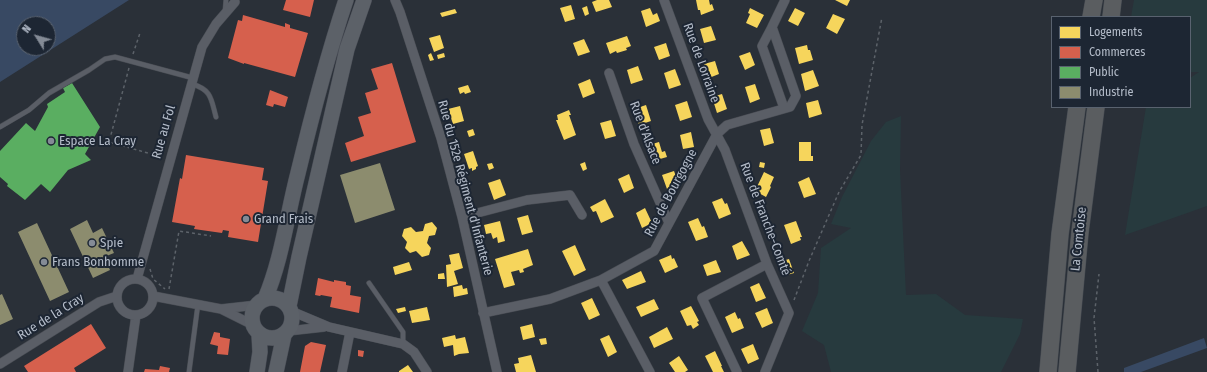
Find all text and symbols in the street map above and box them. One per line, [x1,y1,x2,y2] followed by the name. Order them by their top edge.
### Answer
[16,16,56,56] north arrow
[1051,16,1191,108] legend
[679,21,723,105] street label: Rue de Lorraine
[20,23,34,36] text: N
[1089,25,1142,39] text: Logements
[1089,45,1145,59] text: Commerces
[1089,65,1119,79] text: Public
[1089,85,1133,99] text: Industrie
[434,99,496,277] street label: Rue du 152e Régiment d'Infanterie
[626,99,664,167] street label: Rue d'Alsace
[149,103,179,161] street label: Rue au Fol
[59,133,136,149] place label: Espace La Cray
[46,136,56,146] marker: Espace La Cray
[641,147,701,239] street label: Rue de Bourgogne
[736,160,794,278] street label: Rue de Franche-Comté
[1068,206,1090,272] street label: La Comtoise
[254,211,313,227] place label: Grand Frais
[241,214,251,224] marker: Grand Frais
[100,235,123,251] place label: Spie
[87,238,97,248] marker: Spie
[52,254,144,270] place label: Frans Bonhomme
[39,257,49,267] marker: Frans Bonhomme
[15,290,87,344] street label: Rue de la Cray

